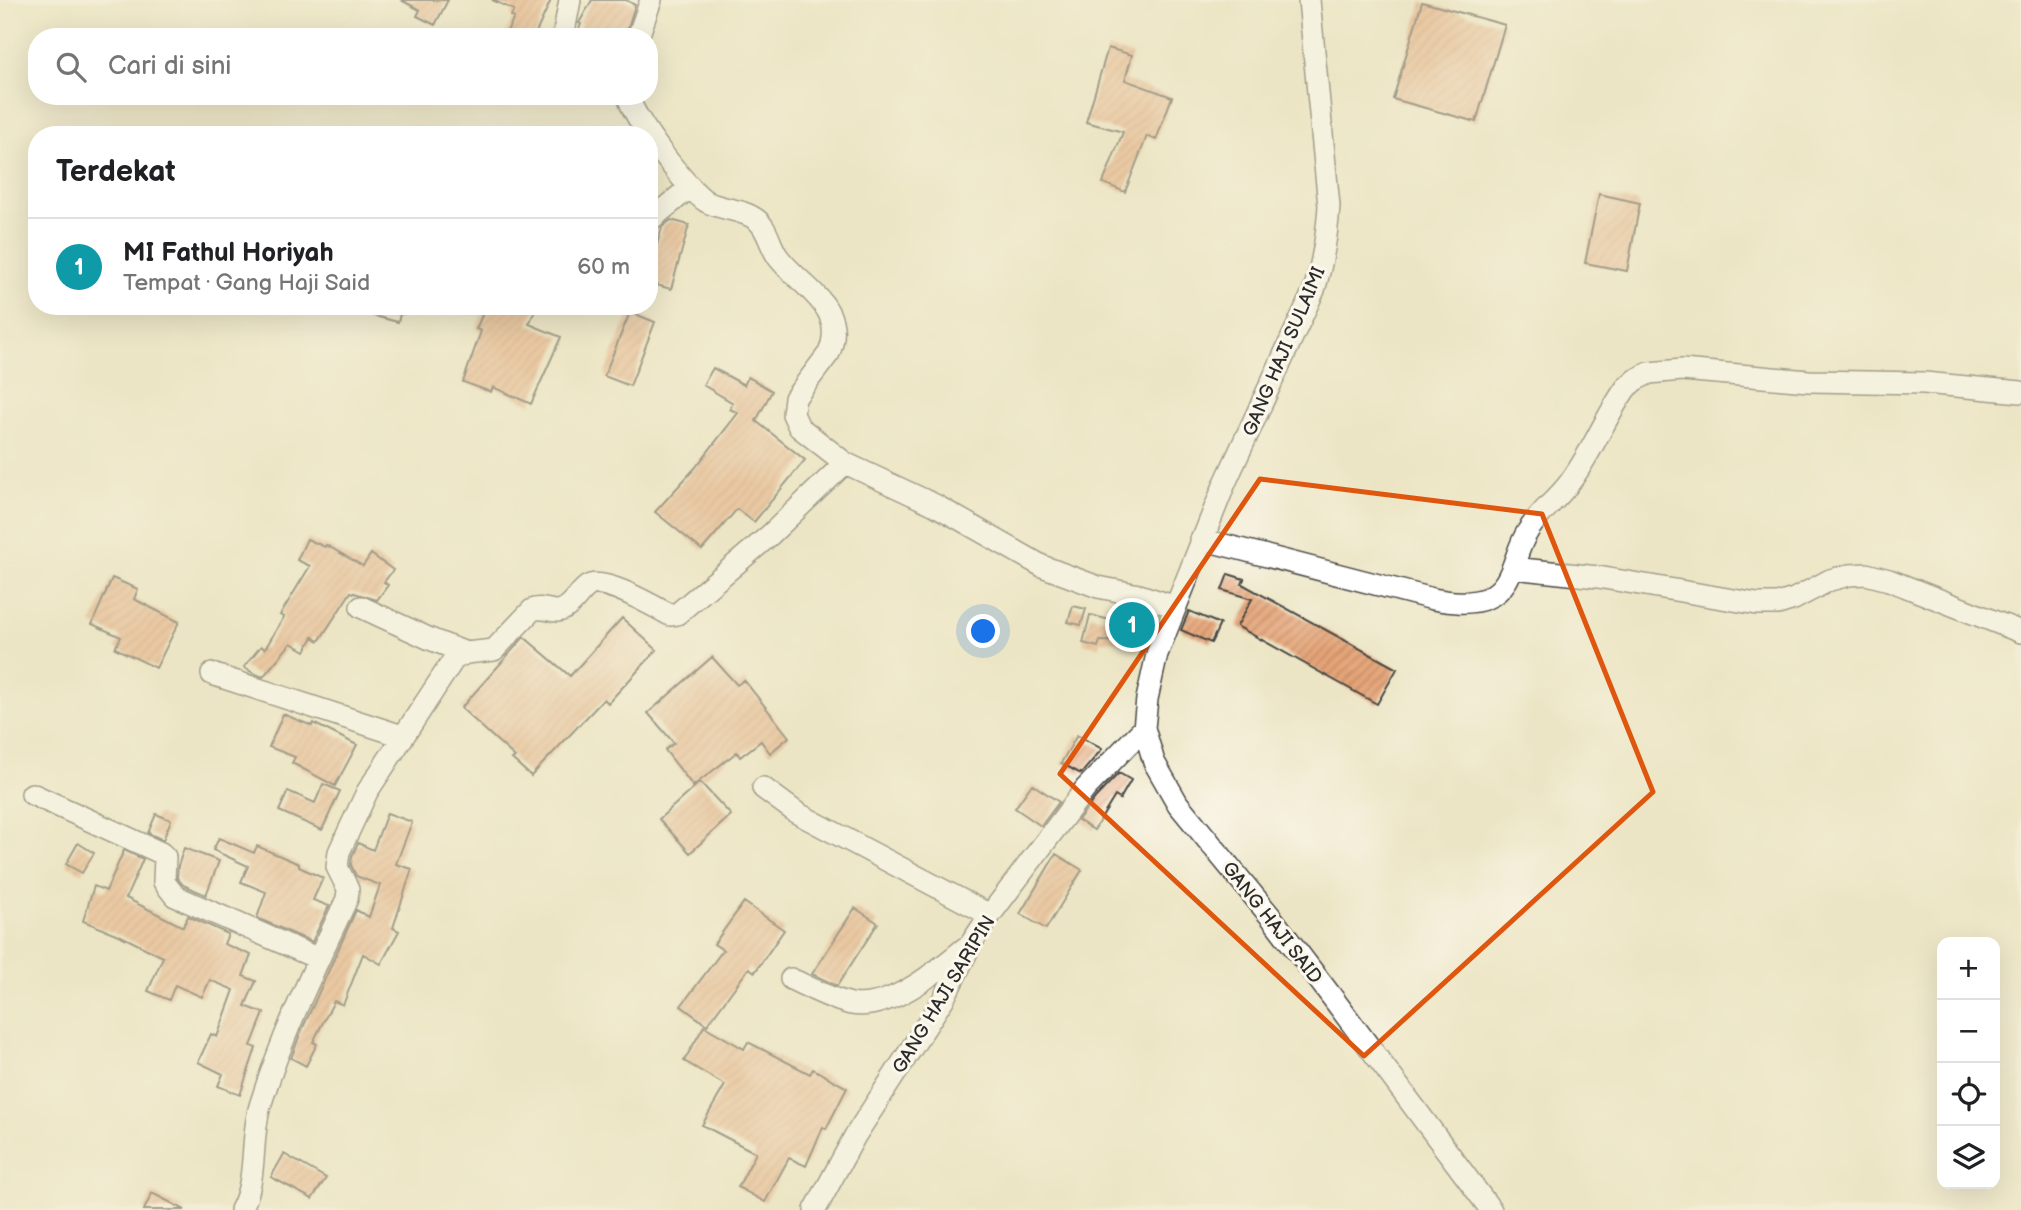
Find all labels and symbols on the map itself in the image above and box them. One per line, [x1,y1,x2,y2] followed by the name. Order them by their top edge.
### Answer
[1238,263,1331,440] street label: GANG HAJI SULAIMI
[1109,599,1155,651] pin: 1
[966,614,1000,648] your location
[1217,857,1327,989] street label: GANG HAJI SAID
[888,912,1001,1078] street label: GANG HAJI SARIPIN

